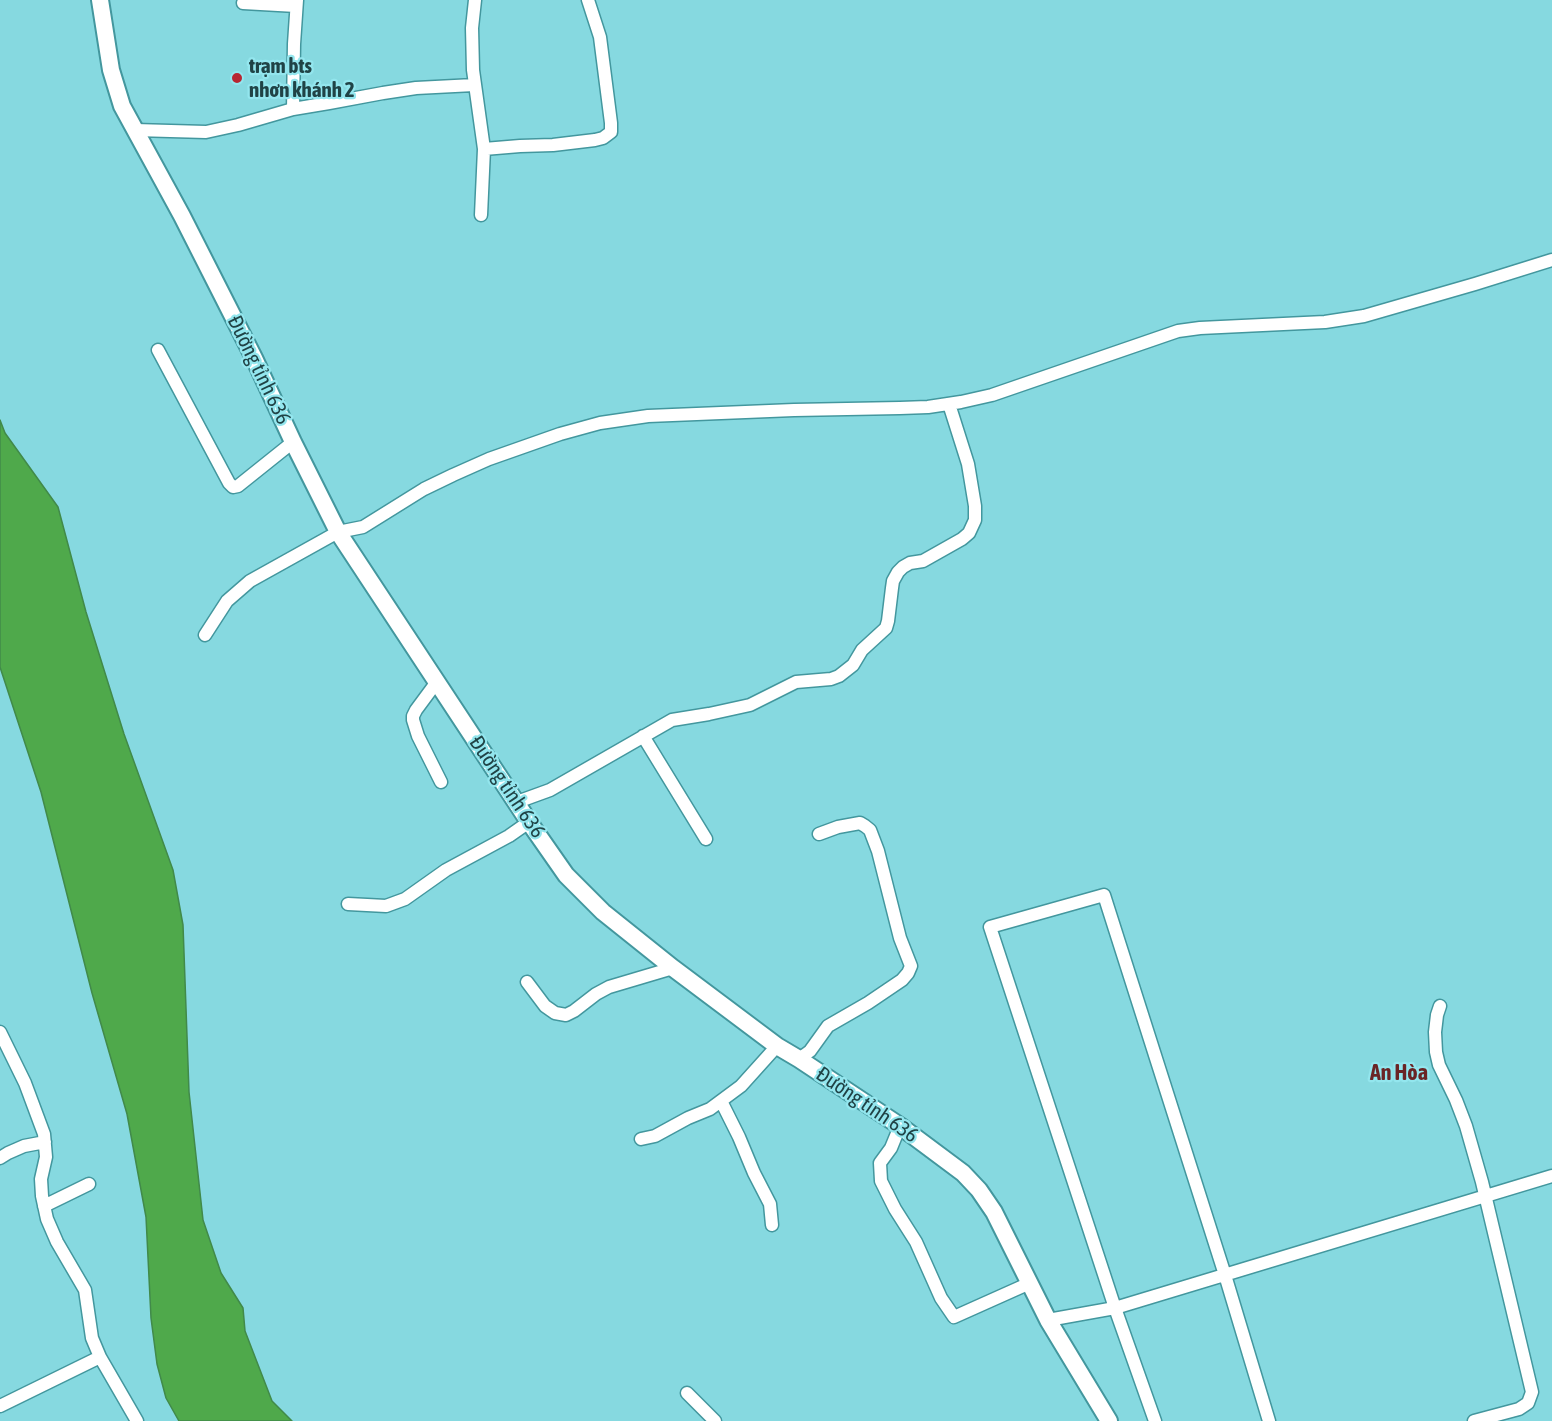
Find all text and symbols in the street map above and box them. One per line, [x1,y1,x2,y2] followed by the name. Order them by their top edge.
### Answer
[249,53,355,103] place label: trạm bts nhơn khánh 2
[230,71,244,85] marker: trạm bts nhơn khánh 2
[222,312,296,428] street label: Đường tỉnh 636
[464,731,550,843] street label: Đường tỉnh 636
[1370,1060,1428,1086] district label: An Hòa
[811,1062,923,1148] street label: Đường tỉnh 636

